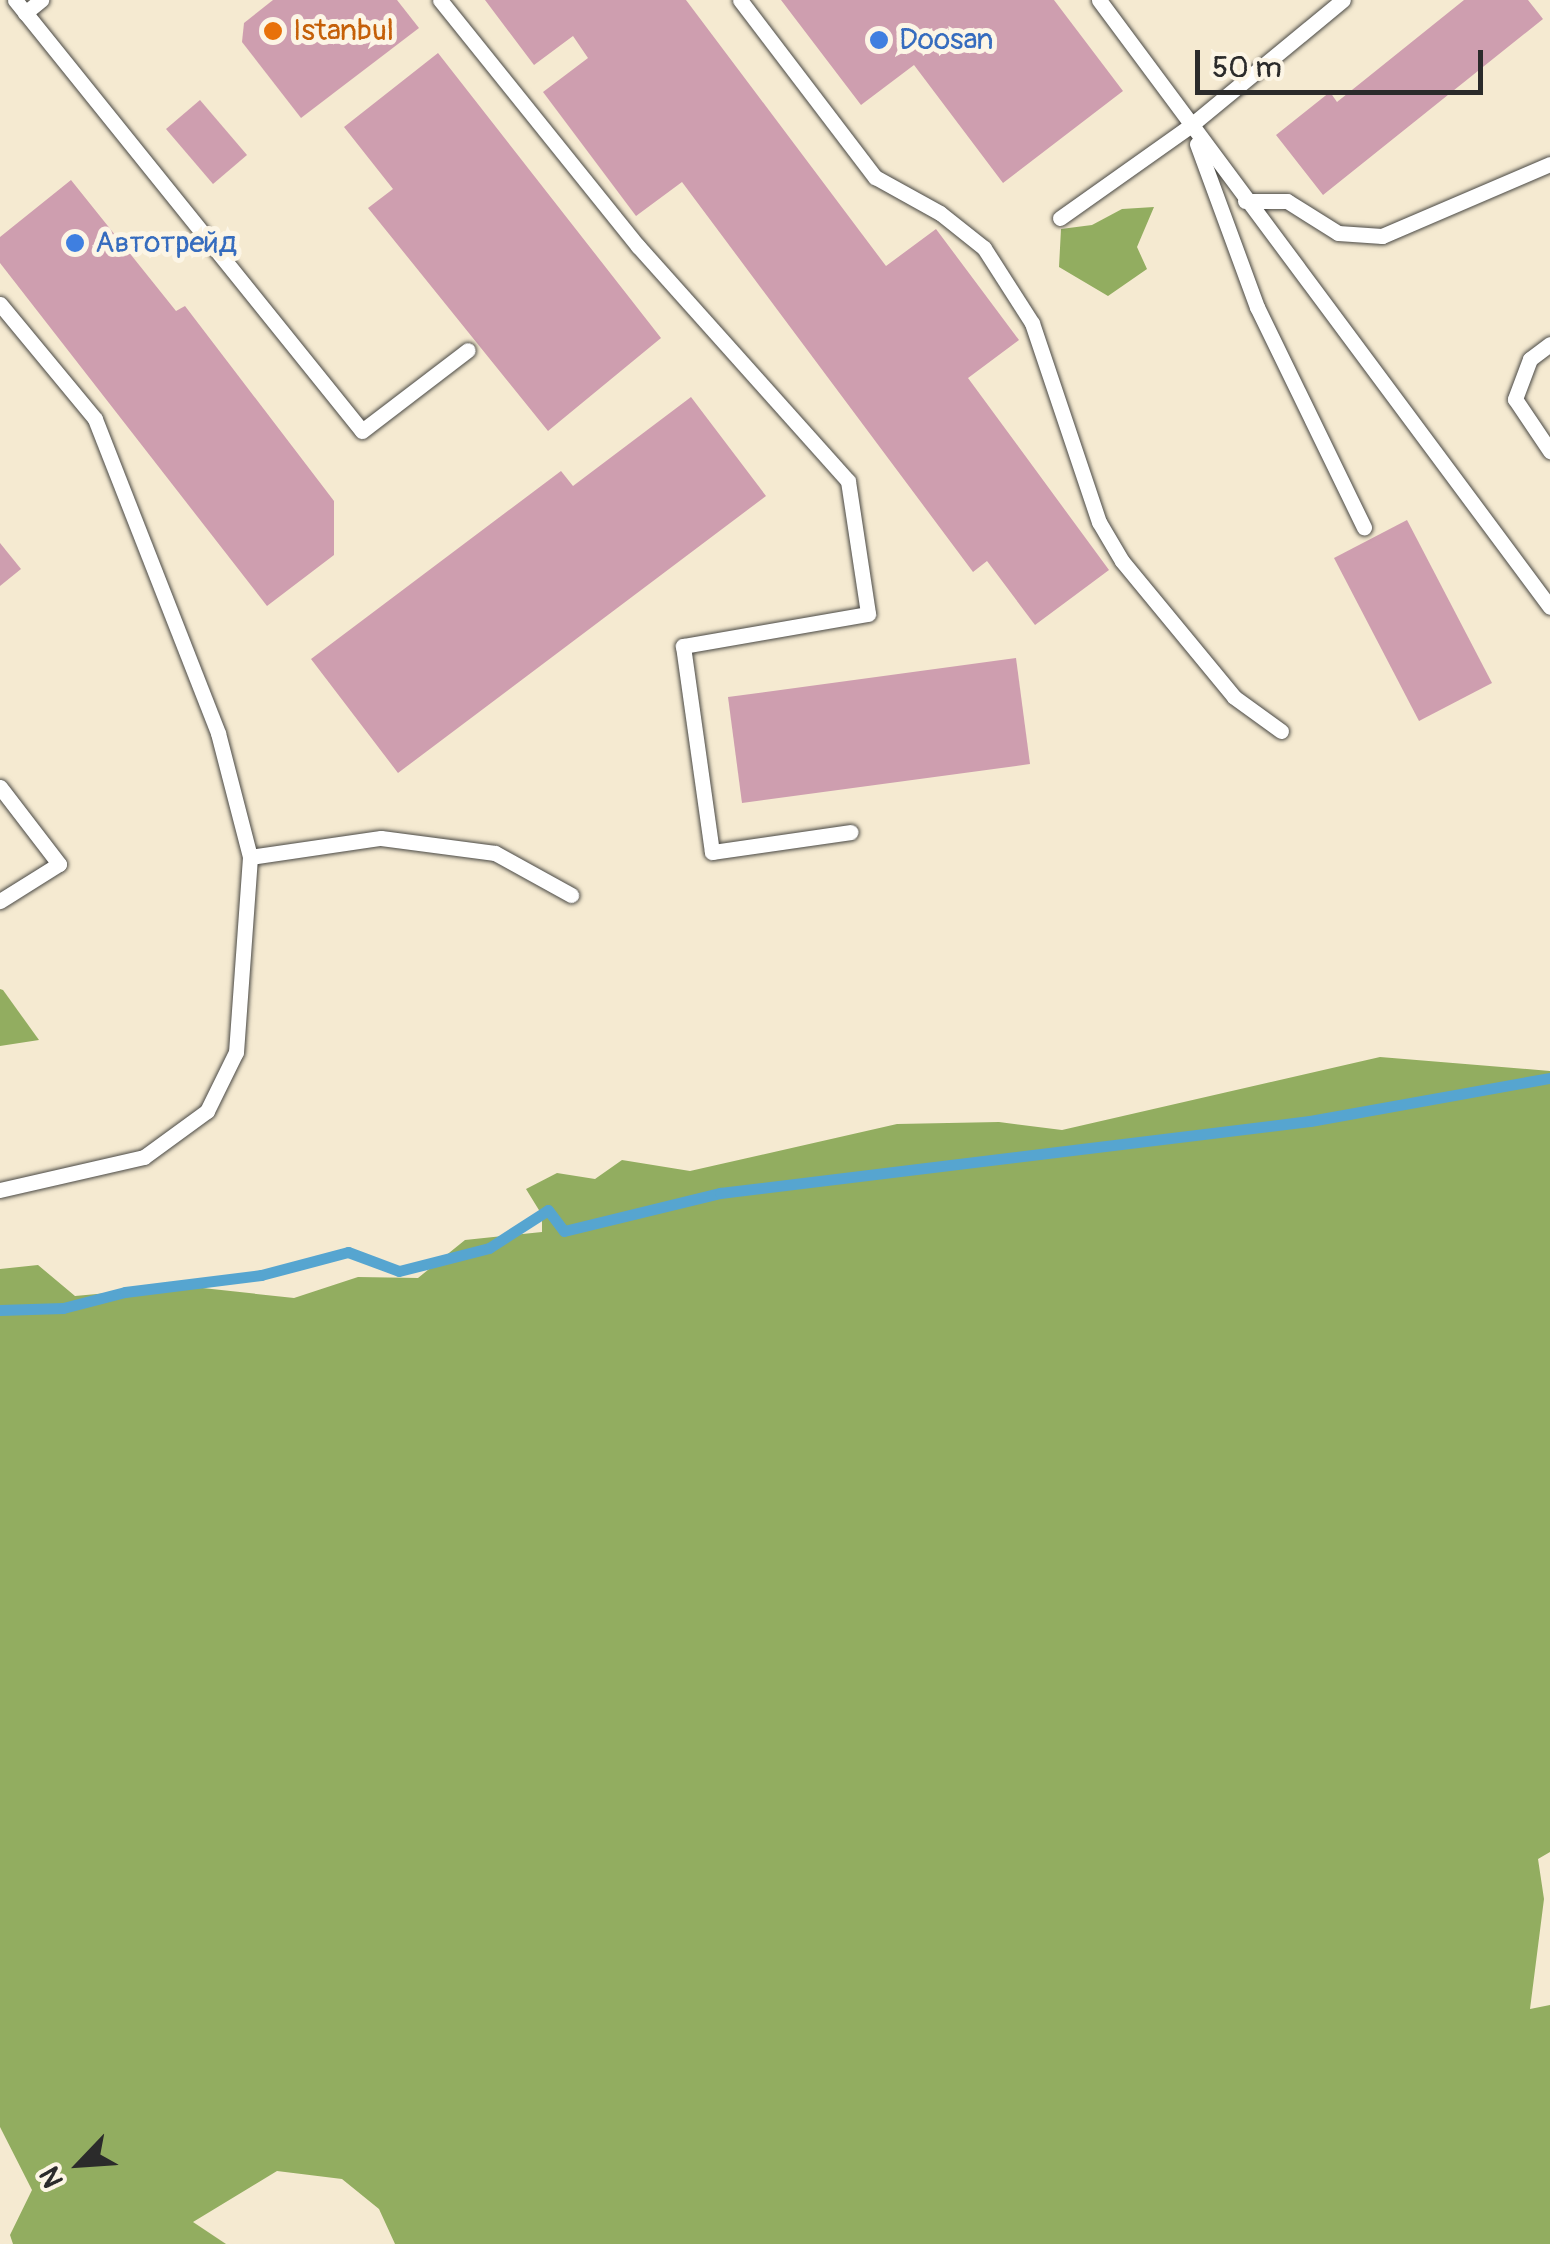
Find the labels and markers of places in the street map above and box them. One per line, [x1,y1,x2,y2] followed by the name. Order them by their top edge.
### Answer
[293,13,394,49] place label: Istanbul
[262,20,284,42] marker: Istanbul
[899,22,993,58] place label: Doosan
[868,29,890,51] marker: Doosan
[95,225,237,261] place label: Автотрейд
[64,232,86,254] marker: Автотрейд

